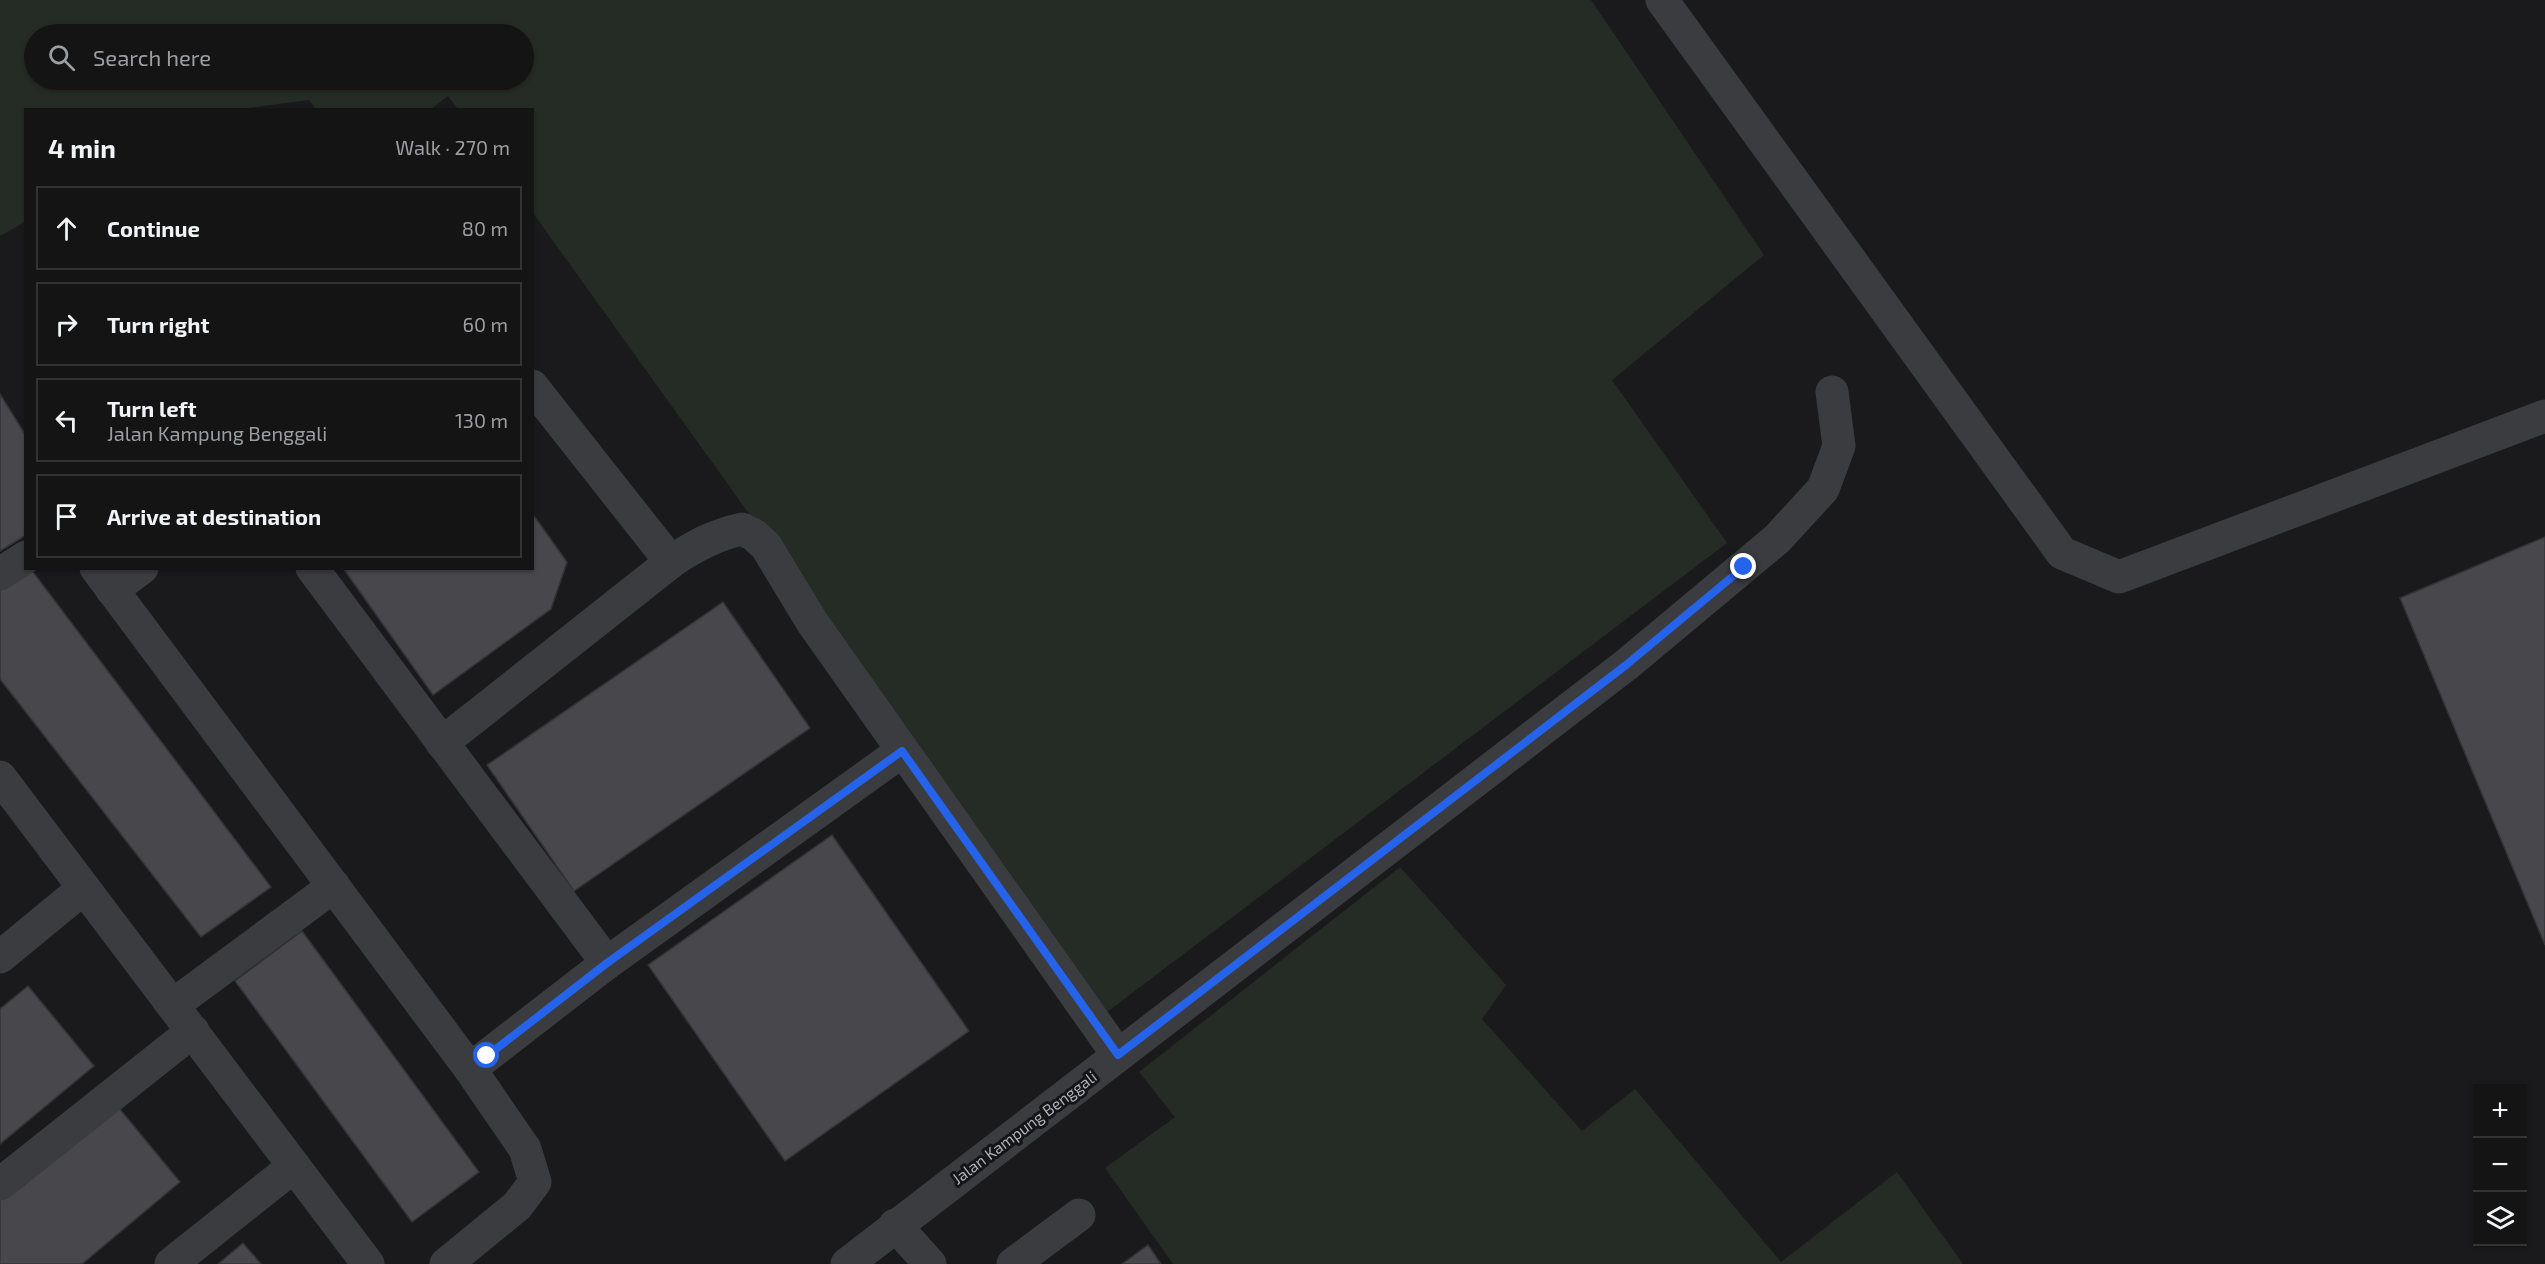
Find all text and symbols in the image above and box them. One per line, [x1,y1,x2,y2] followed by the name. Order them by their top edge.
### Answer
[24,24,534,90] search box
[45,41,78,74] icon: search
[93,44,211,70] text: Search here
[48,132,116,163] text: 4 min
[395,135,510,159] text: Walk · 270 m
[50,212,83,245] icon: ahead
[107,215,200,241] text: Continue
[462,216,508,240] text: 80 m
[50,308,83,341] icon: right
[107,311,209,337] text: Turn right
[463,312,508,336] text: 60 m
[107,395,196,421] text: Turn left
[50,404,83,437] icon: left
[455,408,508,432] text: 130 m
[107,421,327,445] text: Jalan Kampung Benggali
[50,500,83,533] icon: arrive
[107,503,321,529] text: Arrive at destination
[1730,553,1756,579] route end
[473,1042,499,1068] route start
[948,1066,1100,1188] street label: Jalan Kampung Benggali
[2473,1084,2527,1246] map controls
[2473,1084,2527,1138] button: +
[2473,1138,2527,1192] button: −
[2473,1192,2527,1246] button: layers

